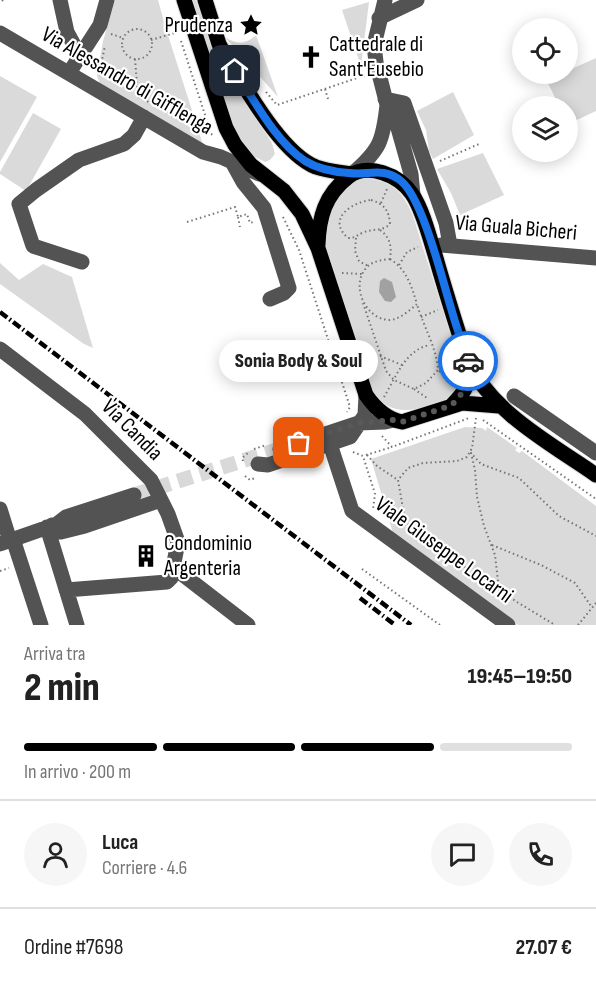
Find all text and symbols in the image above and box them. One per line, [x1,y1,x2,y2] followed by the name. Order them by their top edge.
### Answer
[164,12,233,39] place label: Prudenza
[238,12,264,38] place icon: Prudenza
[512,18,578,162] map controls
[512,18,578,84] button: locate
[36,21,218,141] street label: Via Alessandro di Gifflenga
[329,31,424,83] place label: Cattedrale di Sant'Eusebio
[298,44,324,70] church icon: Cattedrale di Sant'Eusebio
[209,45,260,96] pin
[218,54,251,87] icon: home
[512,96,578,162] button: layers
[454,209,578,247] street label: Via Guala Bicheri
[438,331,498,391] courier
[220,341,378,383] callout: Sonia Body & Soul
[452,345,485,378] icon: car
[235,349,362,373] text: Sonia Body & Soul
[96,394,168,466] street label: Via Candia
[273,417,324,468] pin
[282,426,315,459] icon: bag
[370,491,518,609] street label: Viale Giuseppe Locarni
[163,530,252,582] place label: Condominio Argenteria
[133,543,159,569] building icon: Condominio Argenteria
[24,642,86,666] text: Arriva tra
[467,663,572,690] text: 19:45–19:50
[24,665,100,712] text: 2 min
[24,760,131,784] text: In arrivo · 200 m
[24,823,87,886] button: person
[431,823,494,886] button: chat
[509,823,572,886] button: phone
[102,829,138,856] text: Luca
[102,856,187,880] text: Corriere · 4.6
[24,934,124,961] text: Ordine #7698
[516,934,572,961] text: 27.07 €

